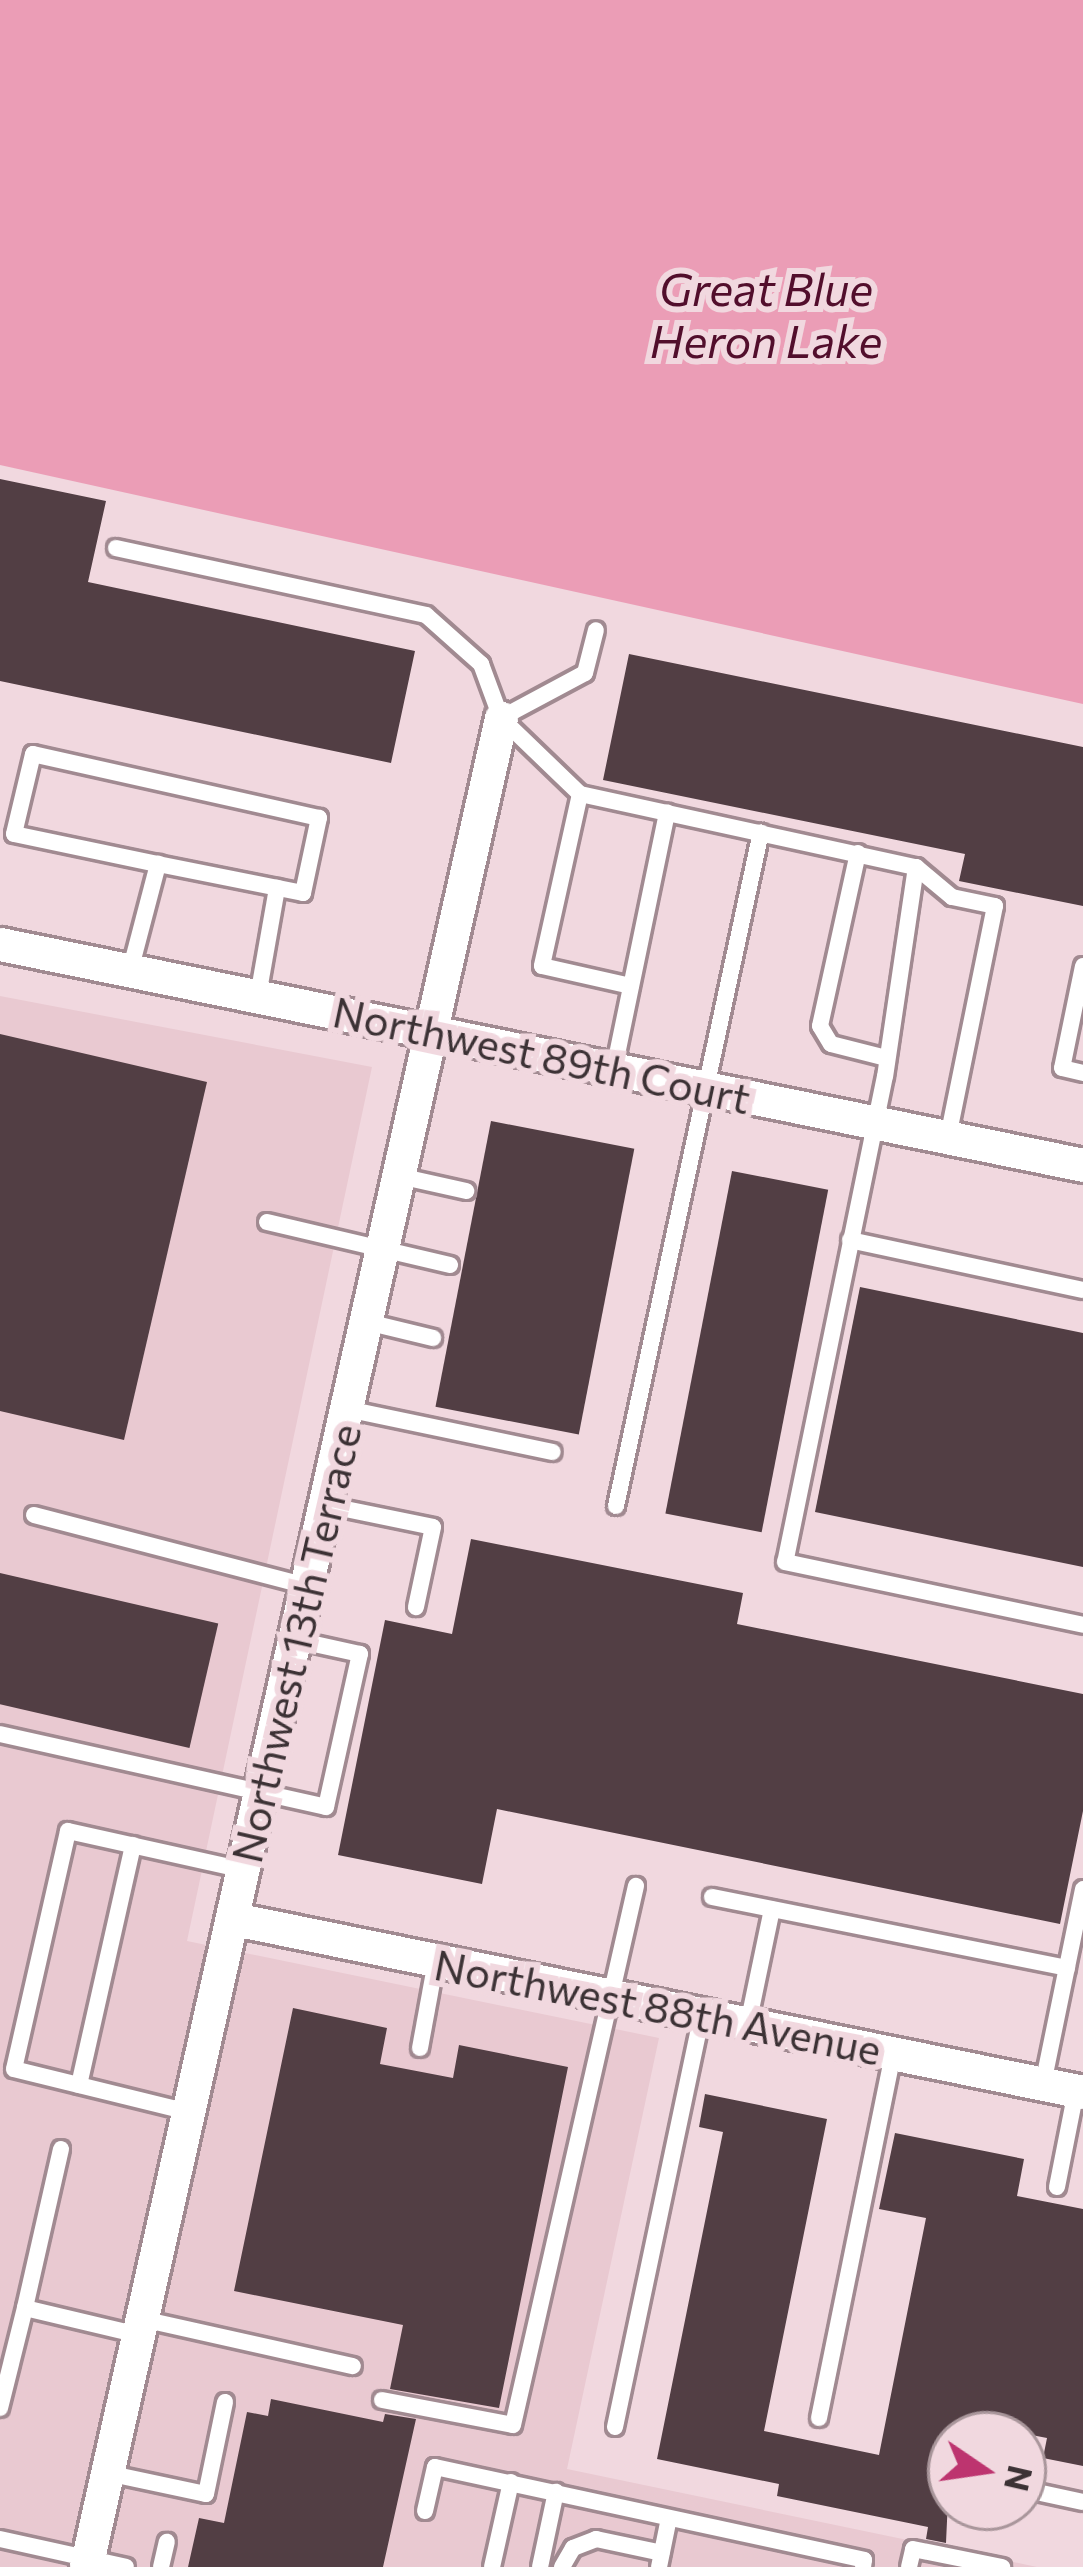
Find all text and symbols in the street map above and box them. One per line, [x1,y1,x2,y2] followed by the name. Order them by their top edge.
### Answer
[650,261,882,367] water label: Great Blue Heron Lake
[329,985,755,1123] street label: Northwest 89th Court
[220,1419,370,1867] street label: Northwest 13th Terrace
[430,1938,886,2074] street label: Northwest 88th Avenue
[927,2411,1047,2531] north arrow
[997,2462,1042,2495] text: N

